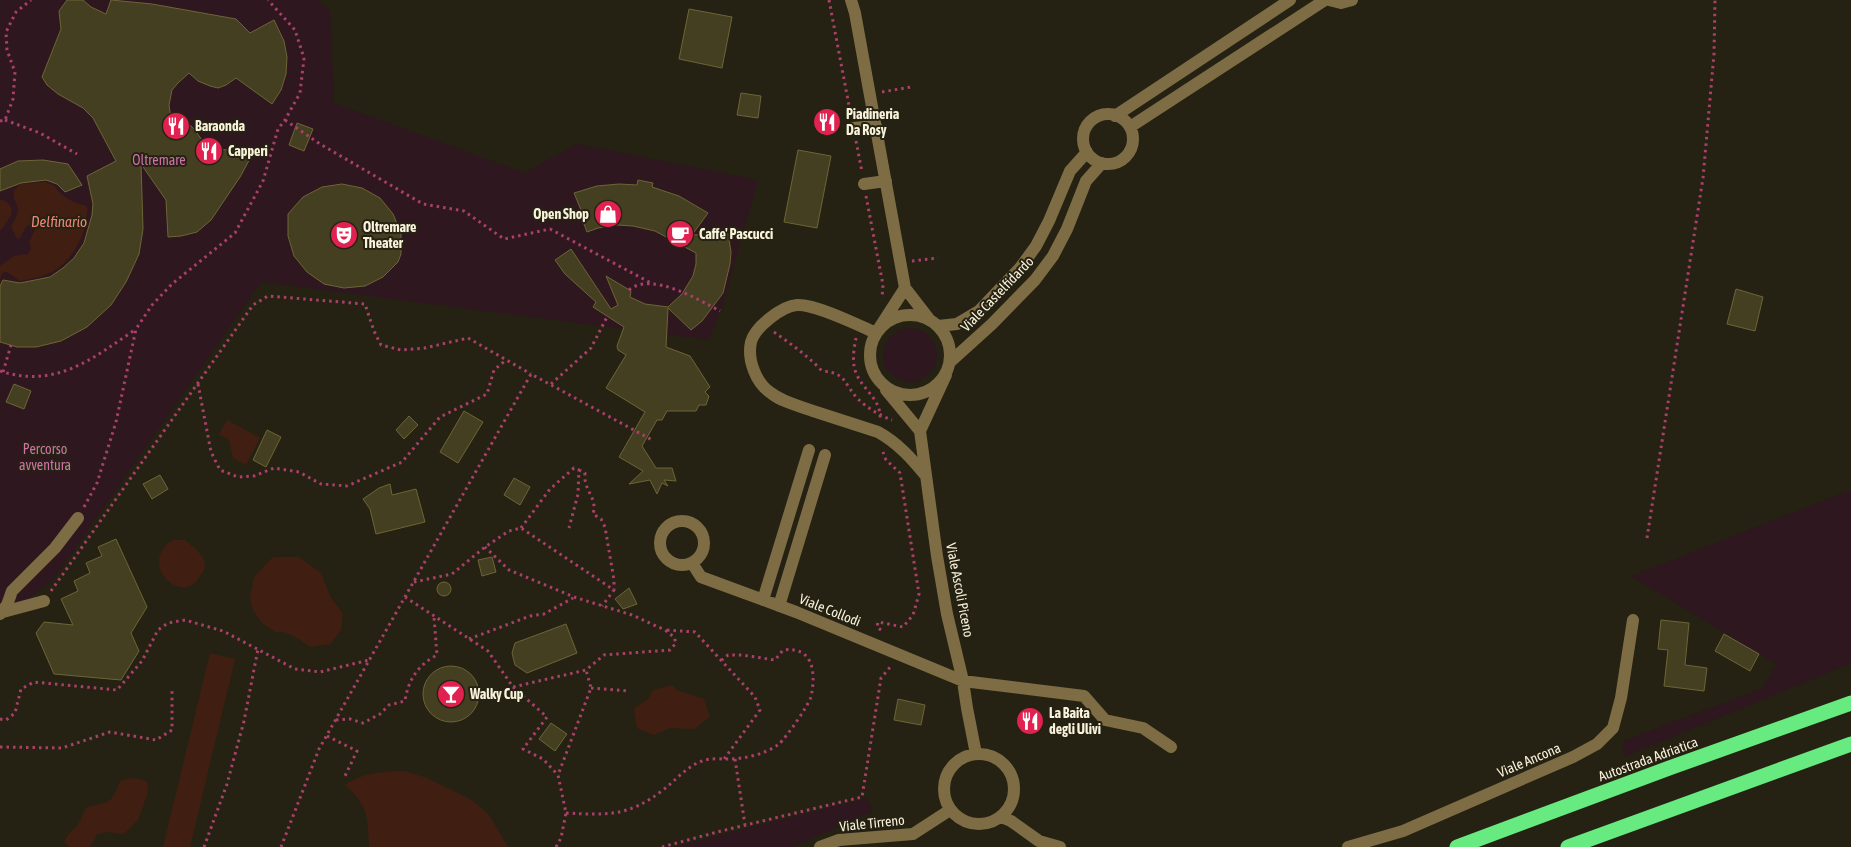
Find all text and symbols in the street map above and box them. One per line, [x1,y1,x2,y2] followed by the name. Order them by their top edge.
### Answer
[846,106,900,138] place label: Piadineria Da Rosy
[812,107,842,137] restaurant icon: Piadineria Da Rosy
[161,111,191,141] restaurant icon: Baraonda
[195,118,246,134] place label: Baraonda
[194,136,224,166] restaurant icon: Capperi
[228,143,268,159] place label: Capperi
[132,152,186,168] park label: Oltremare
[593,199,623,229] shop icon: Open Shop
[533,206,589,222] place label: Open Shop
[31,213,87,230] water label: Delfinario
[363,219,416,251] place label: Oltremare Theater
[665,219,695,249] cafe icon: Caffe' Pascucci
[329,220,359,250] theatre icon: Oltremare Theater
[699,226,773,242] place label: Caffe' Pascucci
[957,253,1037,335] street label: Viale Castelfidardo
[19,441,71,473] park label: Percorso avventura
[943,542,977,638] street label: Viale Ascoli Piceno
[797,590,863,630] street label: Viale Collodi
[436,679,466,709] bar icon: Walky Cup
[469,686,524,702] place label: Walky Cup
[1049,705,1101,737] place label: La Baita degli Ulivi
[1015,706,1045,736] restaurant icon: La Baita degli Ulivi
[1596,734,1700,784] street label: Autostrada Adriatica
[1495,740,1563,780] street label: Viale Ancona
[839,812,905,834] street label: Viale Tirreno

